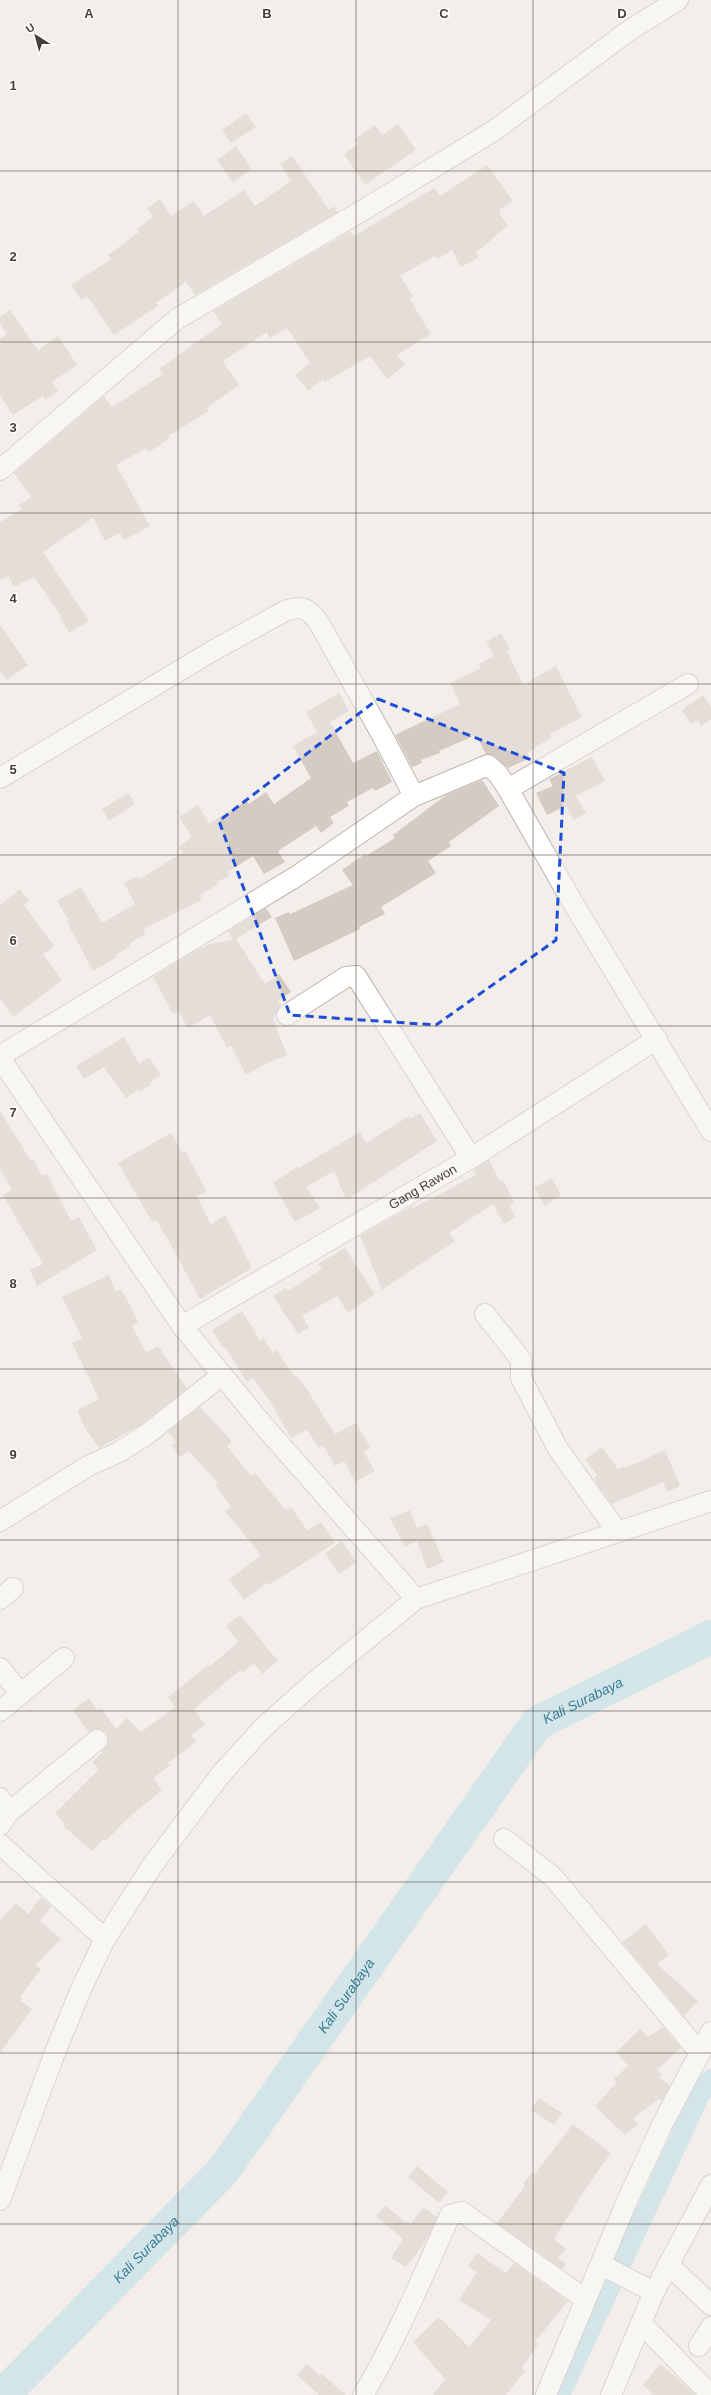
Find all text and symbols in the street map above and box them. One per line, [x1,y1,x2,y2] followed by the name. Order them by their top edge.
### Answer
[84,6,94,21] text: A
[262,6,272,21] text: B
[439,6,449,21] text: C
[617,6,627,21] text: D
[16,16,56,56] north arrow
[23,21,37,35] text: U
[9,78,17,93] text: 1
[9,249,17,264] text: 2
[9,420,17,435] text: 3
[9,591,17,606] text: 4
[9,762,17,777] text: 5
[9,933,17,948] text: 6
[9,1105,17,1120] text: 7
[386,1161,459,1212] street label: Gang Rawon
[9,1276,17,1291] text: 8
[9,1447,17,1462] text: 9
[540,1674,626,1727] water label: Kali Surabaya
[314,1955,378,2036] water label: Kali Surabaya
[110,2213,182,2286] water label: Kali Surabaya

